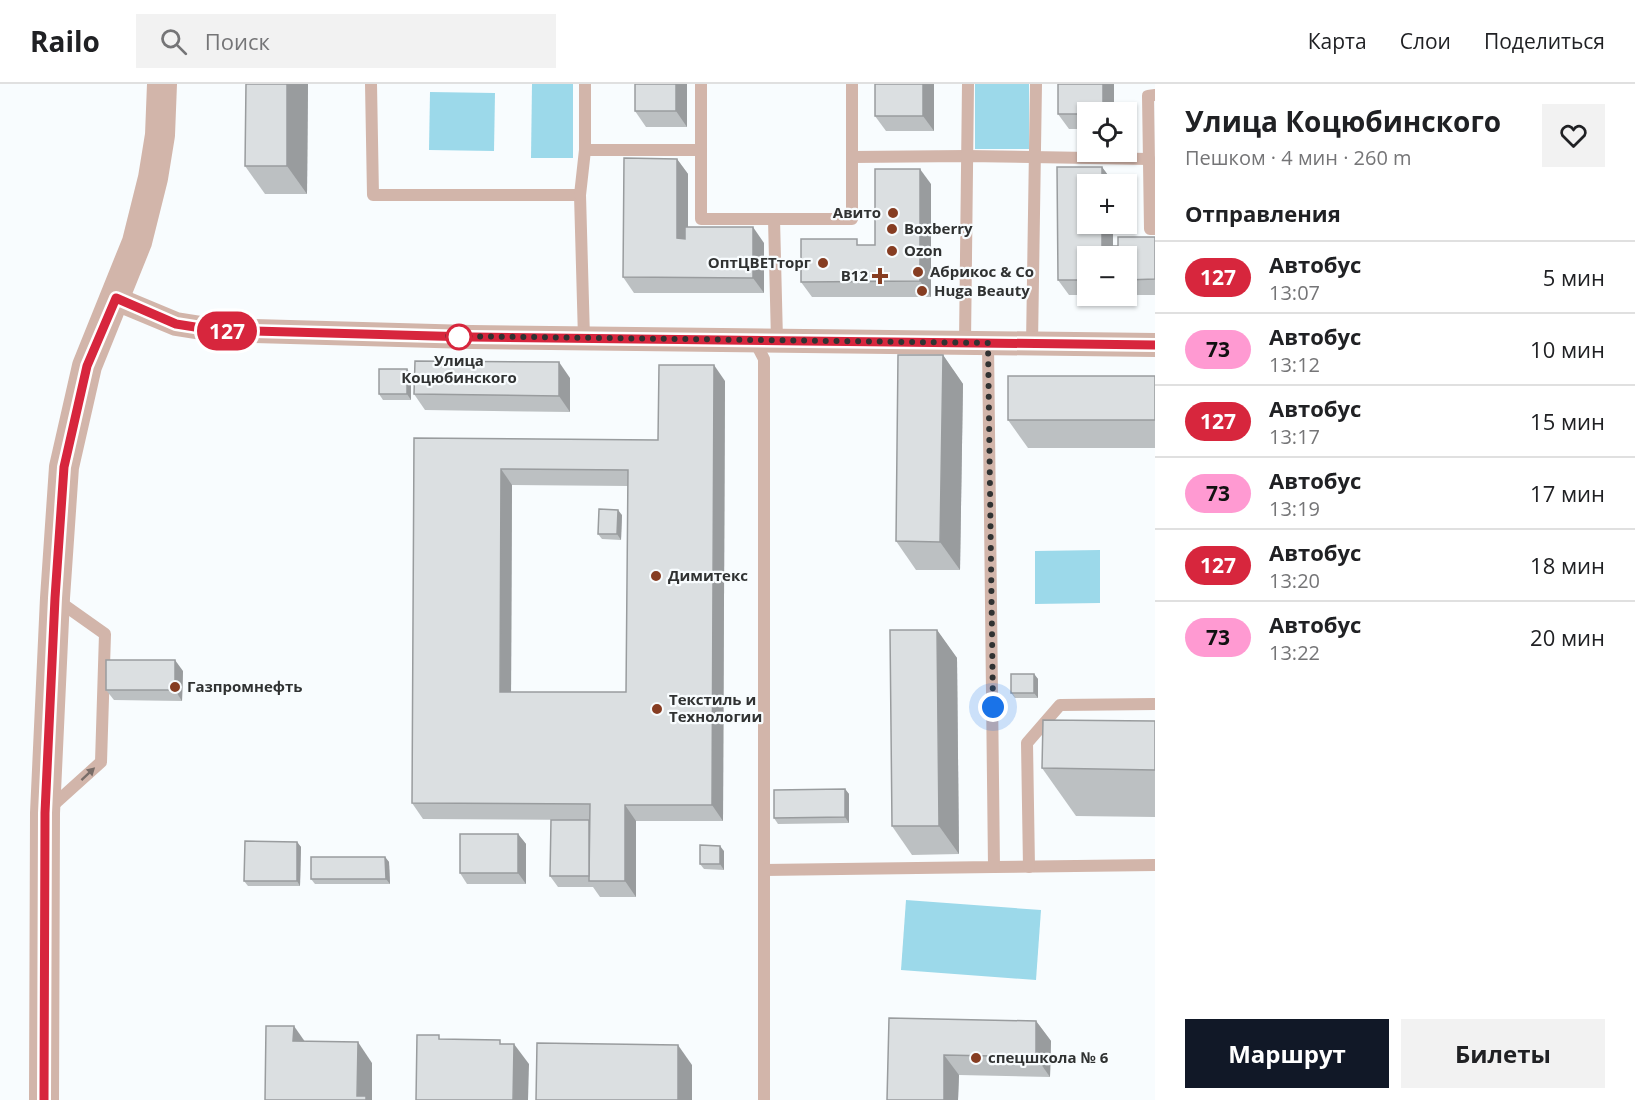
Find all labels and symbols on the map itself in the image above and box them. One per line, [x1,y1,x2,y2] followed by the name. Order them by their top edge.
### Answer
[833,202,881,222] place label: Авито
[886,206,900,220] marker: Авито
[904,218,973,238] place label: Boxberry
[885,222,899,236] marker: Boxberry
[904,240,942,260] place label: Ozon
[885,244,899,258] marker: Ozon
[708,252,811,272] place label: ОптЦВЕТторг
[816,256,830,270] marker: ОптЦВЕТторг
[930,261,1034,281] place label: Абрикос & Co
[841,265,868,285] place label: B12
[911,265,925,279] marker: Абрикос & Co
[873,269,887,283] marker: B12
[934,280,1030,300] place label: Huga Beauty
[915,284,929,298] marker: Huga Beauty
[192,312,262,350] line badge: 127
[446,324,472,350] marker: Улица Коцюбинского
[401,350,517,387] place label: Улица Коцюбинского
[668,565,748,585] place label: Димитекс
[649,569,663,583] marker: Димитекс
[187,676,303,696] place label: Газпромнефть
[168,680,182,694] marker: Газпромнефть
[669,689,762,726] place label: Текстиль и Технологии
[978,692,1008,722] your location
[650,702,664,716] marker: Текстиль и Технологии
[81,767,95,781] one-way arrow
[988,1047,1109,1067] place label: спецшкола № 6
[969,1051,983,1065] marker: спецшкола № 6

